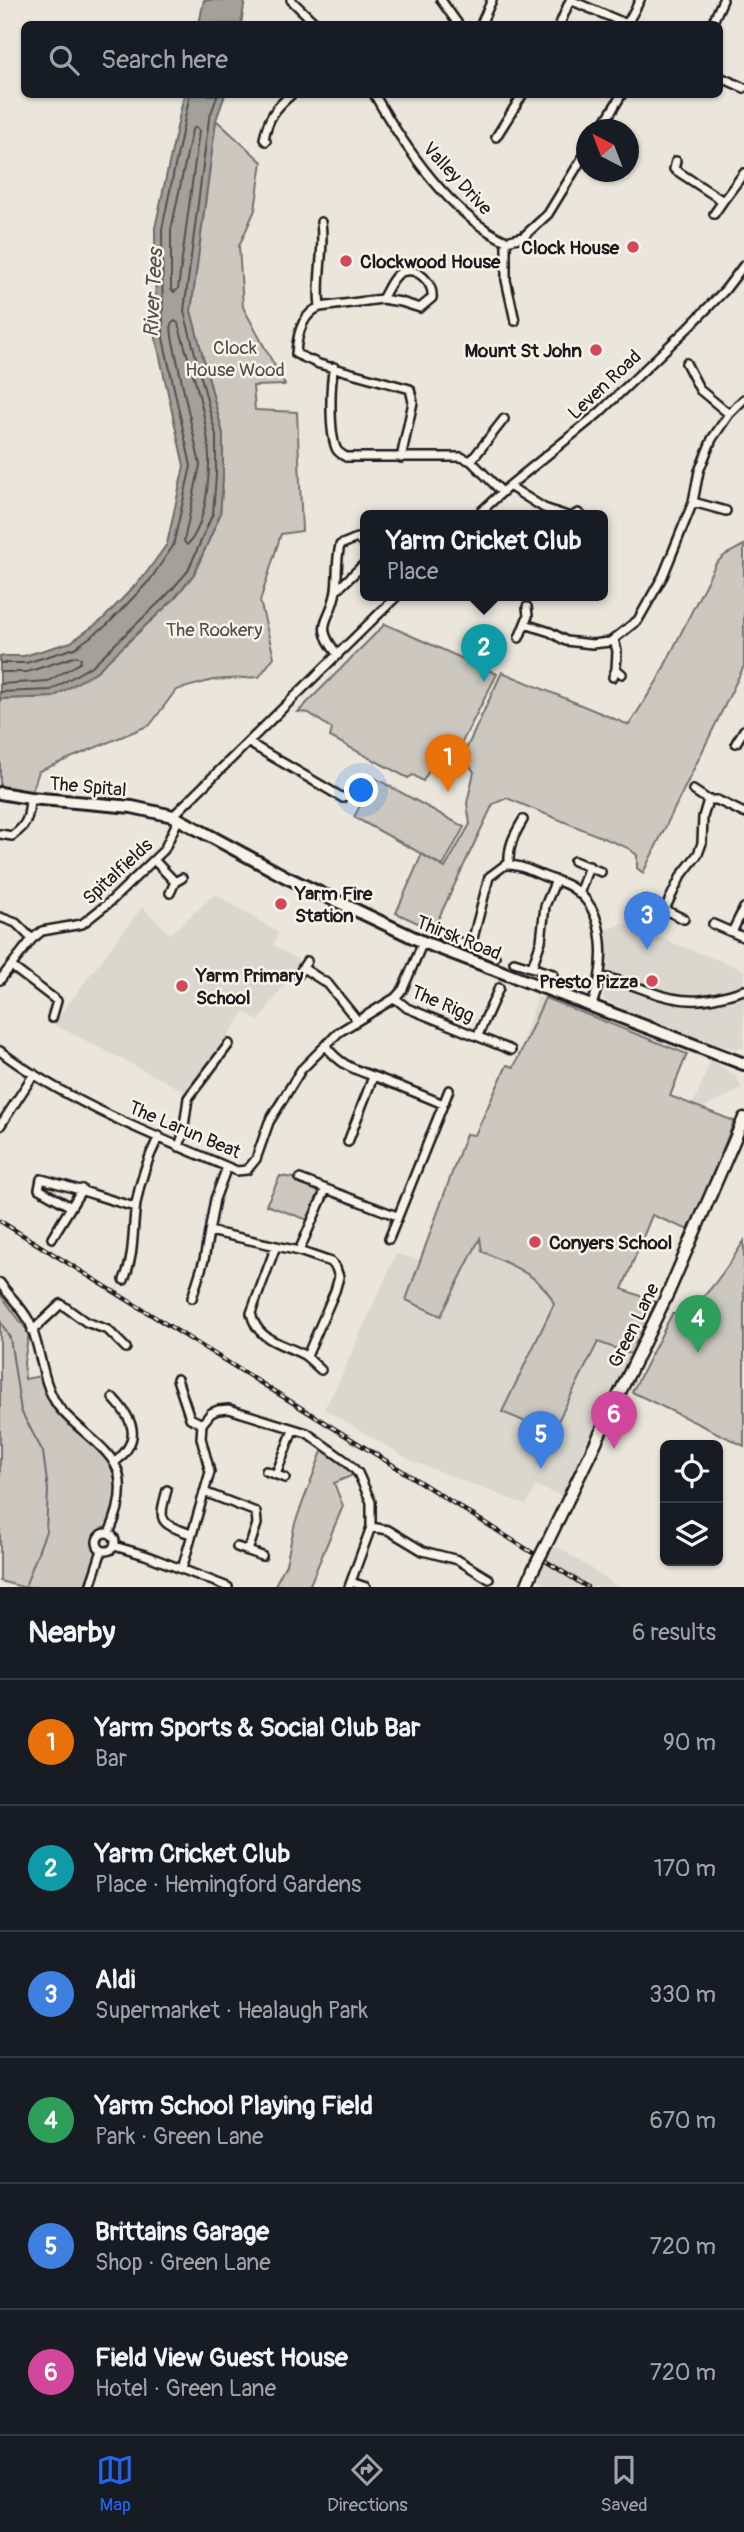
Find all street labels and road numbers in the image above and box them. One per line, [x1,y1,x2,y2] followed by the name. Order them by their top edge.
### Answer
[417,137,498,221] street label: Valley Drive
[563,345,646,425] street label: Leven Road
[48,772,128,802] street label: The Spital
[78,833,158,910] street label: Spitalfields
[413,910,505,966] street label: Thirsk Road
[407,980,478,1028] street label: The Rigg
[125,1095,245,1164] street label: The Larun Beat
[603,1279,665,1372] street label: Green Lane

